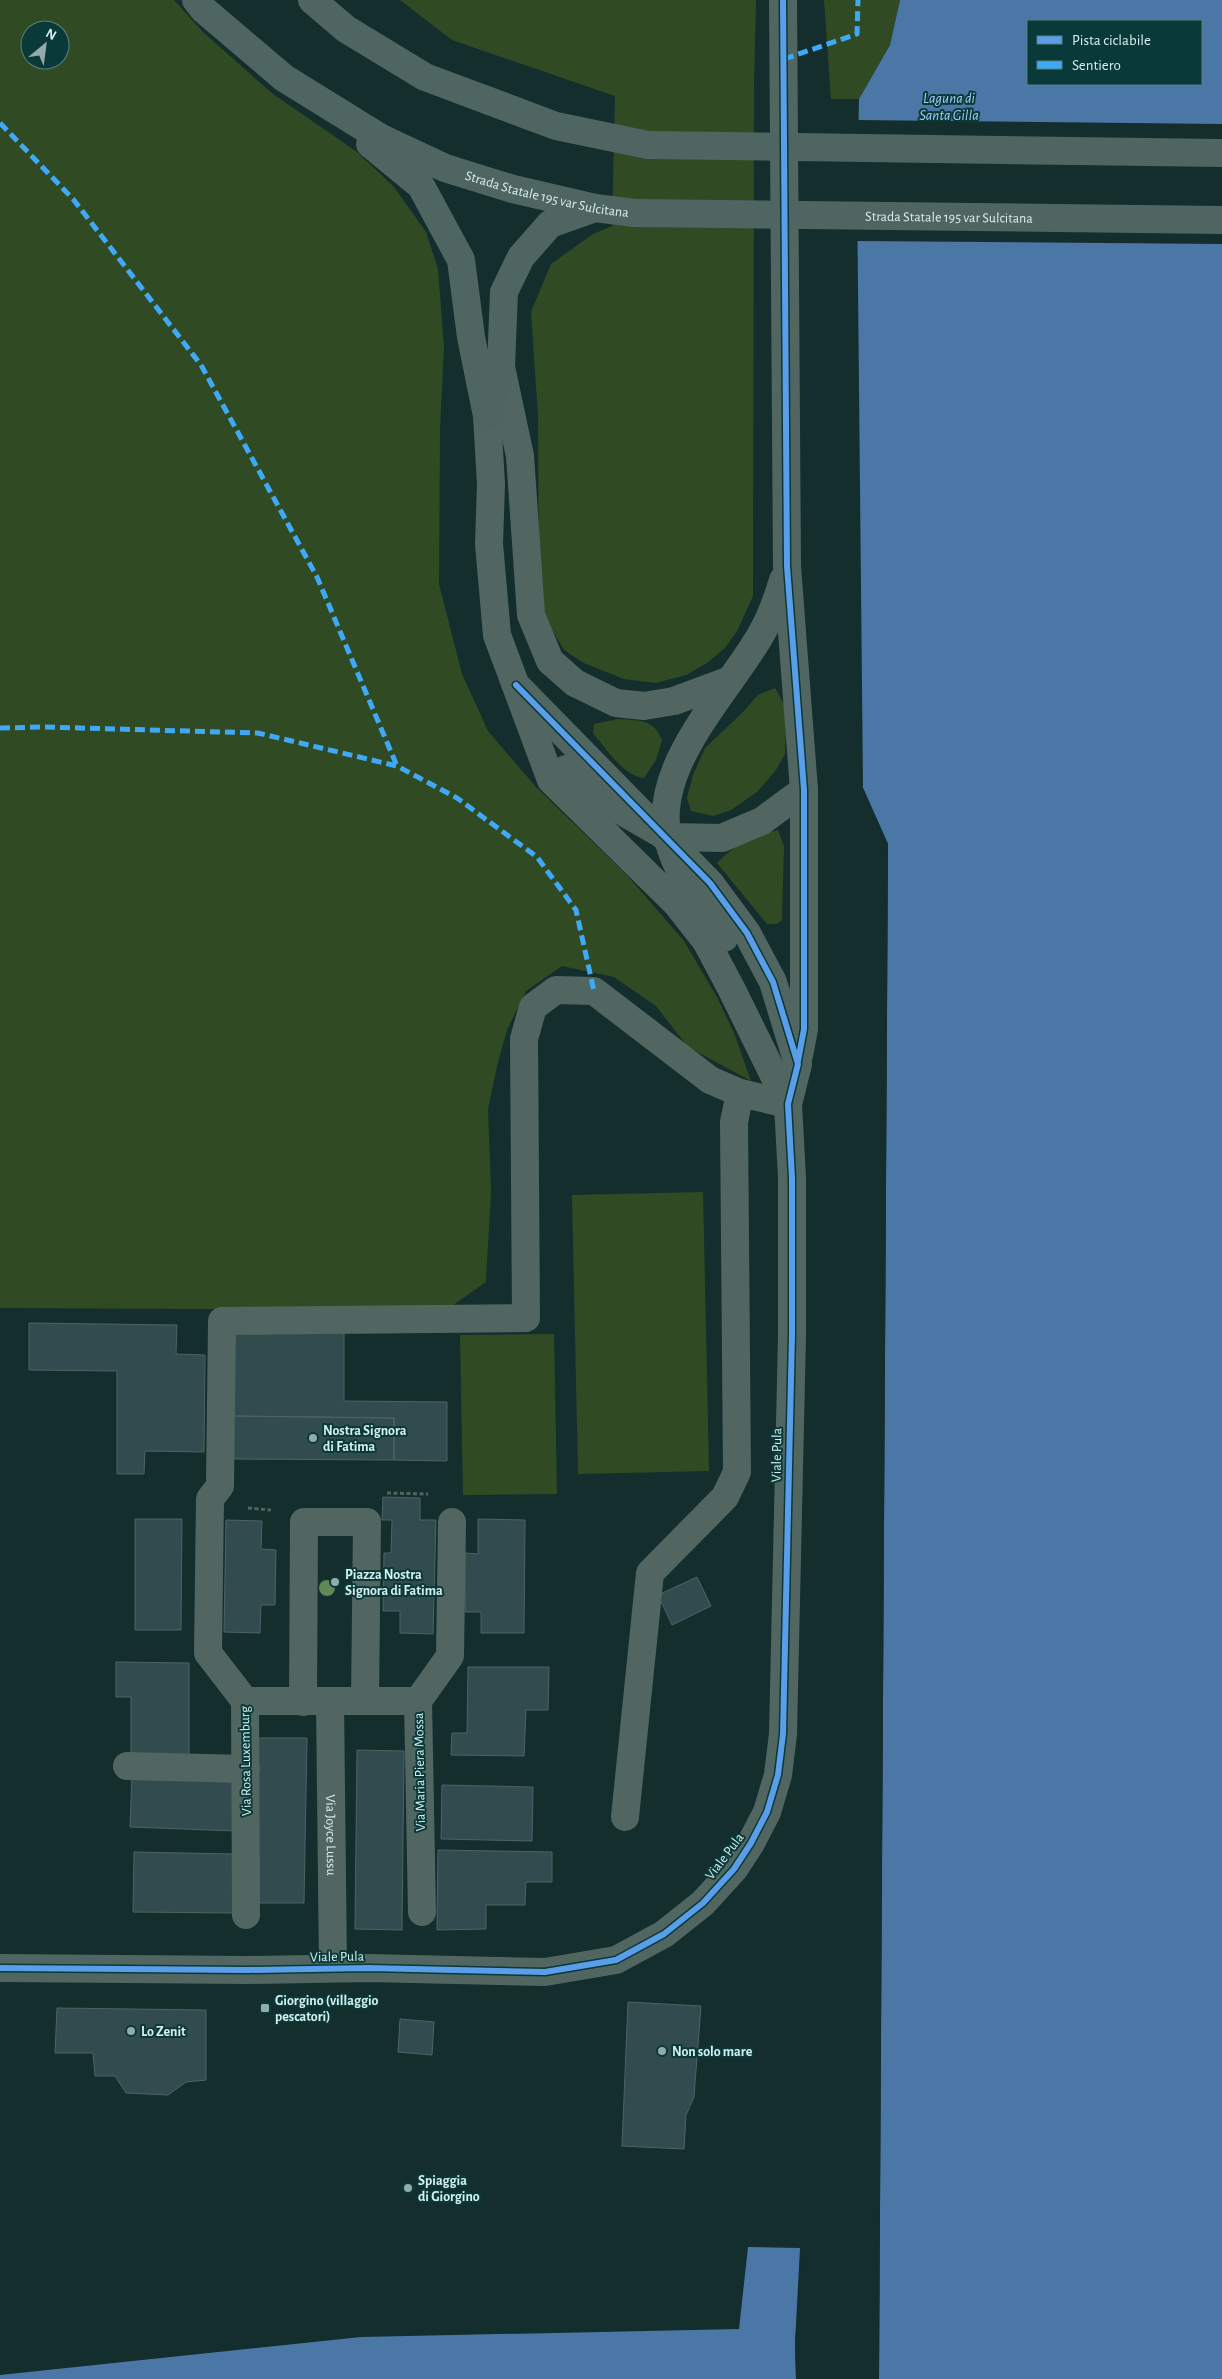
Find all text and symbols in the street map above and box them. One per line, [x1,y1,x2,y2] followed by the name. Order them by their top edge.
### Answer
[20,20,70,70] north arrow
[1027,20,1202,85] legend
[43,26,58,43] text: N
[1072,33,1151,48] text: Pista ciclabile
[1072,58,1121,73] text: Sentiero
[919,91,979,123] water label: Laguna di Santa Gilla
[463,169,630,220] street label: Strada Statale 195 var Sulcitana
[865,210,1033,226] street label: Strada Statale 195 var Sulcitana
[323,1424,407,1454] place label: Nostra Signora di Fatima
[770,1427,784,1482] street label: Viale Pula
[307,1432,319,1444] marker: Nostra Signora di Fatima
[345,1568,443,1598] place label: Piazza Nostra Signora di Fatima
[329,1576,341,1588] marker: Piazza Nostra Signora di Fatima
[238,1706,254,1816] street label: Via Rosa Luxemburg
[412,1712,428,1831] street label: Via Maria Piera Mossa
[323,1794,338,1876] street label: Via Joyce Lussu
[703,1830,747,1882] street label: Viale Pula
[310,1950,365,1964] street label: Viale Pula
[275,1994,379,2024] place label: Giorgino (villaggio pescatori)
[259,2002,271,2014] marker: Giorgino (villaggio pescatori)
[125,2025,137,2037] marker: Lo Zenit
[141,2025,186,2039] place label: Lo Zenit
[656,2045,668,2057] marker: Non solo mare
[672,2045,753,2059] place label: Non solo mare
[418,2174,480,2204] place label: Spiaggia di Giorgino
[402,2182,414,2194] marker: Spiaggia di Giorgino

